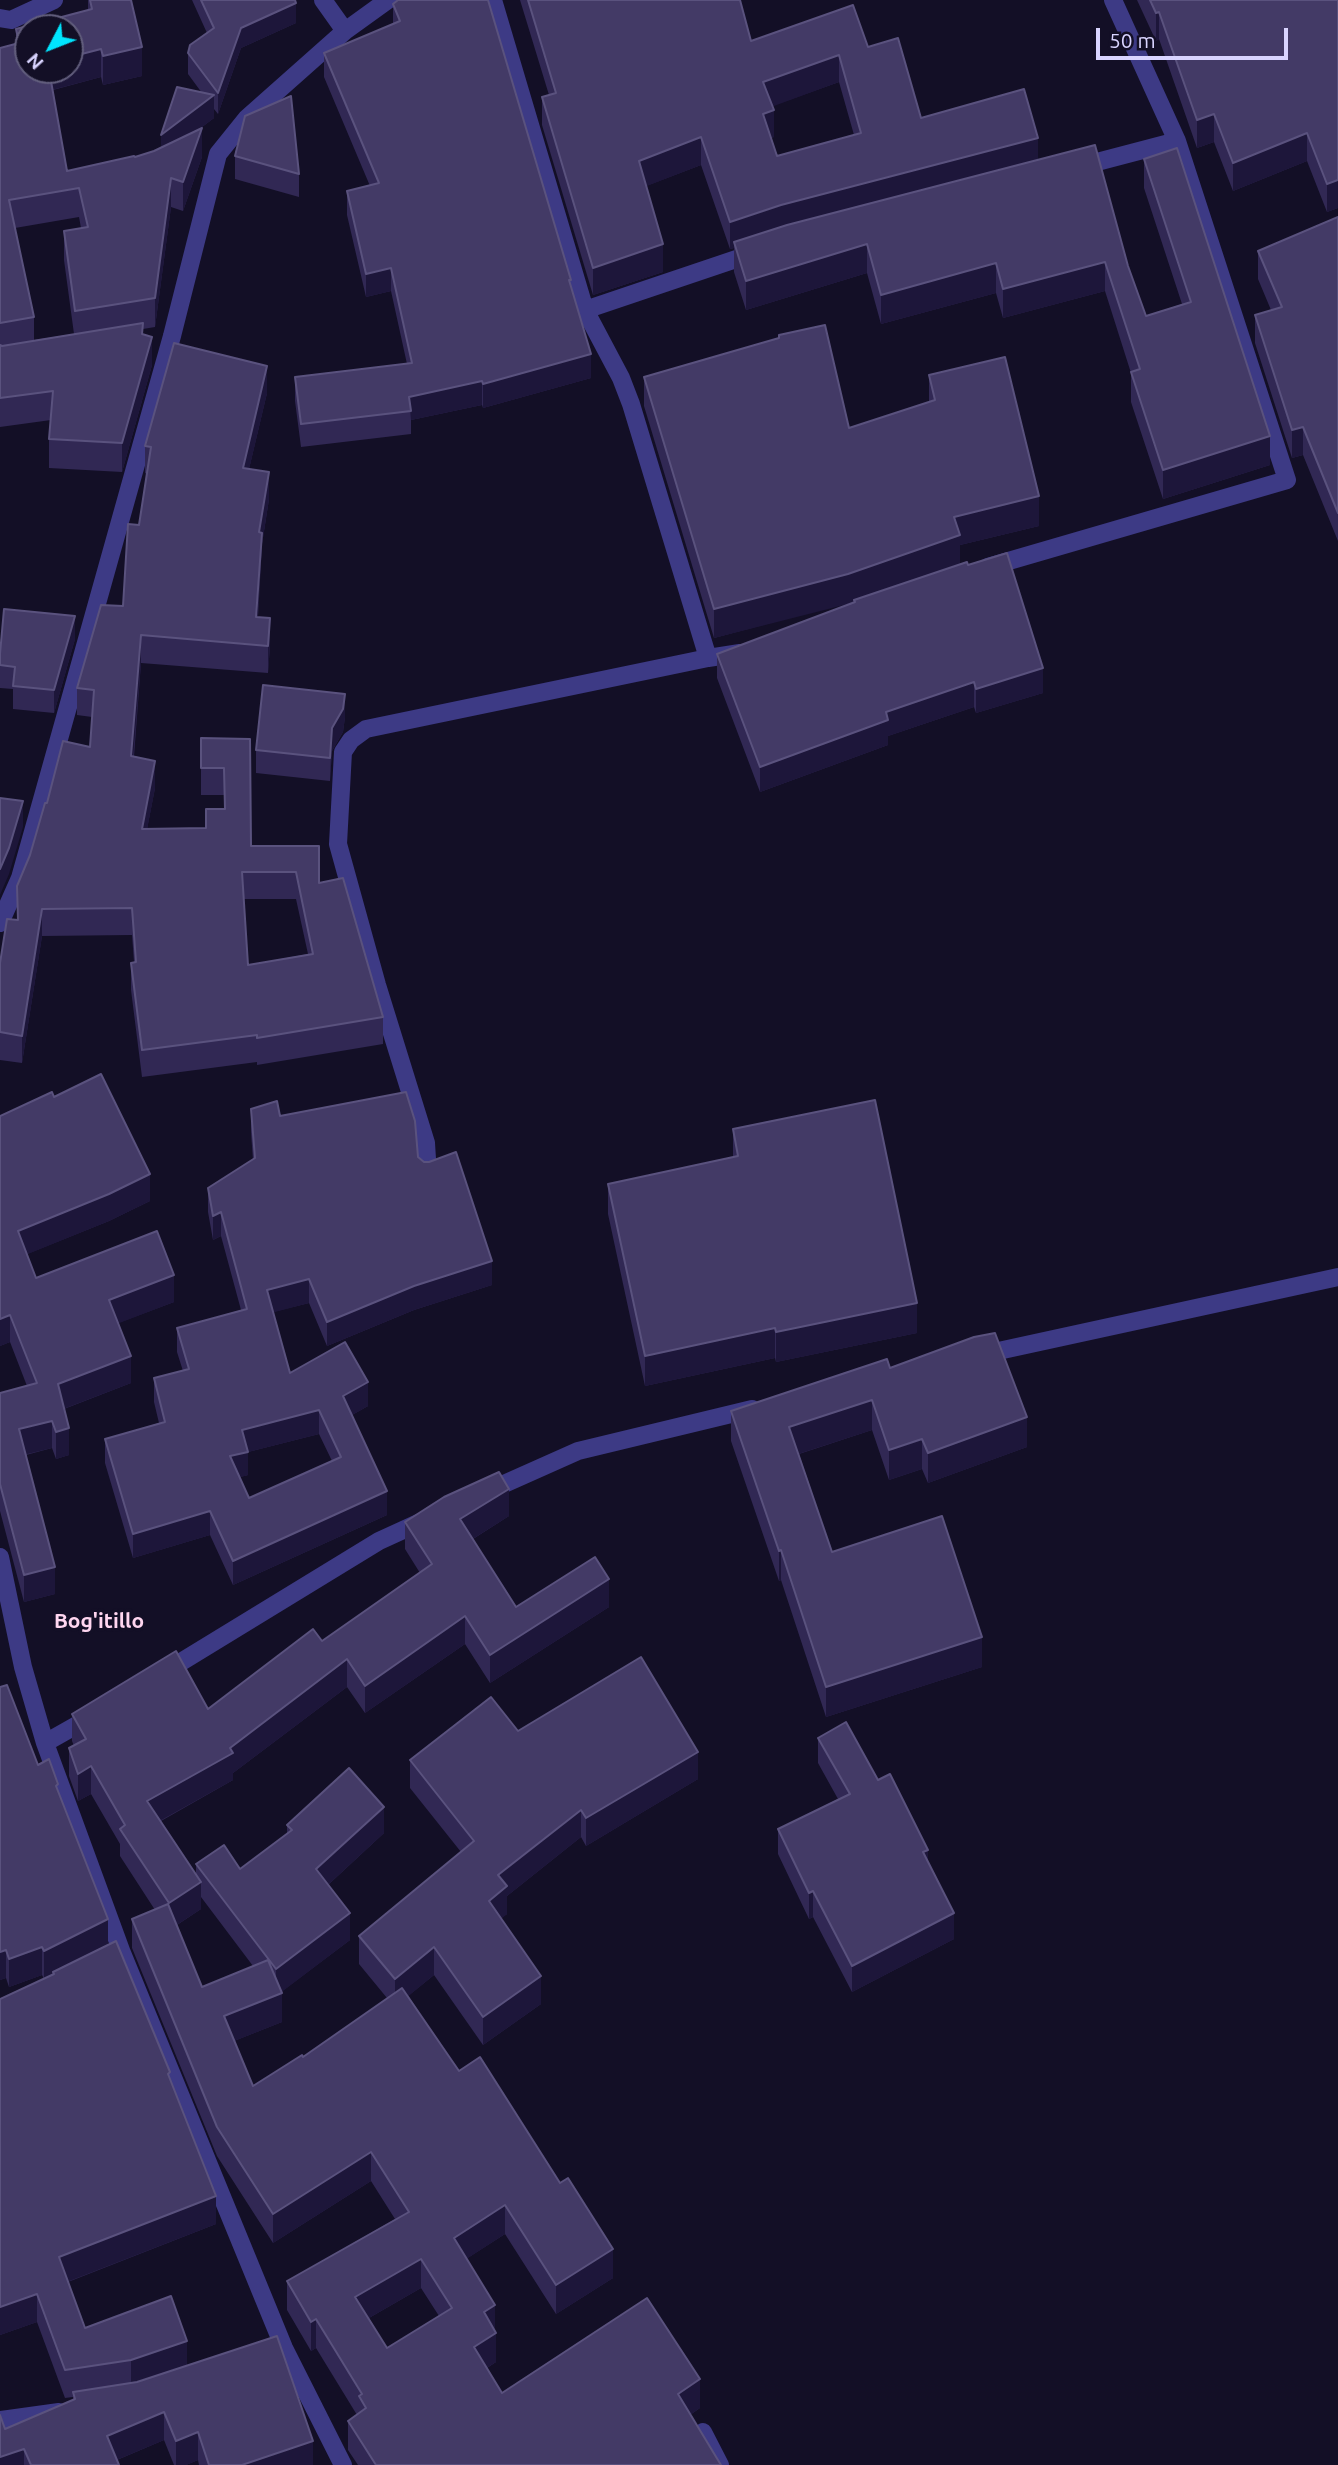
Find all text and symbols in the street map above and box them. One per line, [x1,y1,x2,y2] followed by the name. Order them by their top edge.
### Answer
[14,14,84,84] north arrow
[1100,14,1292,58] scale bar
[1109,28,1156,52] text: 50 m
[22,49,48,74] text: N
[54,1608,144,1634] district label: Bog'itillo

